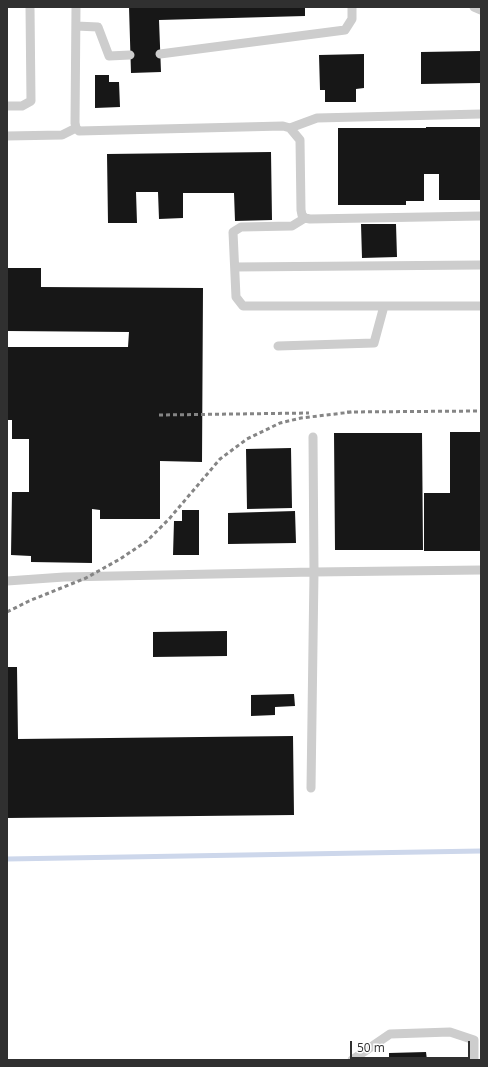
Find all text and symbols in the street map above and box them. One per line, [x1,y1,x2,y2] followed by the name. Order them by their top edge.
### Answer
[352,1033,472,1059] scale bar
[357,1039,385,1056] text: 50 m

